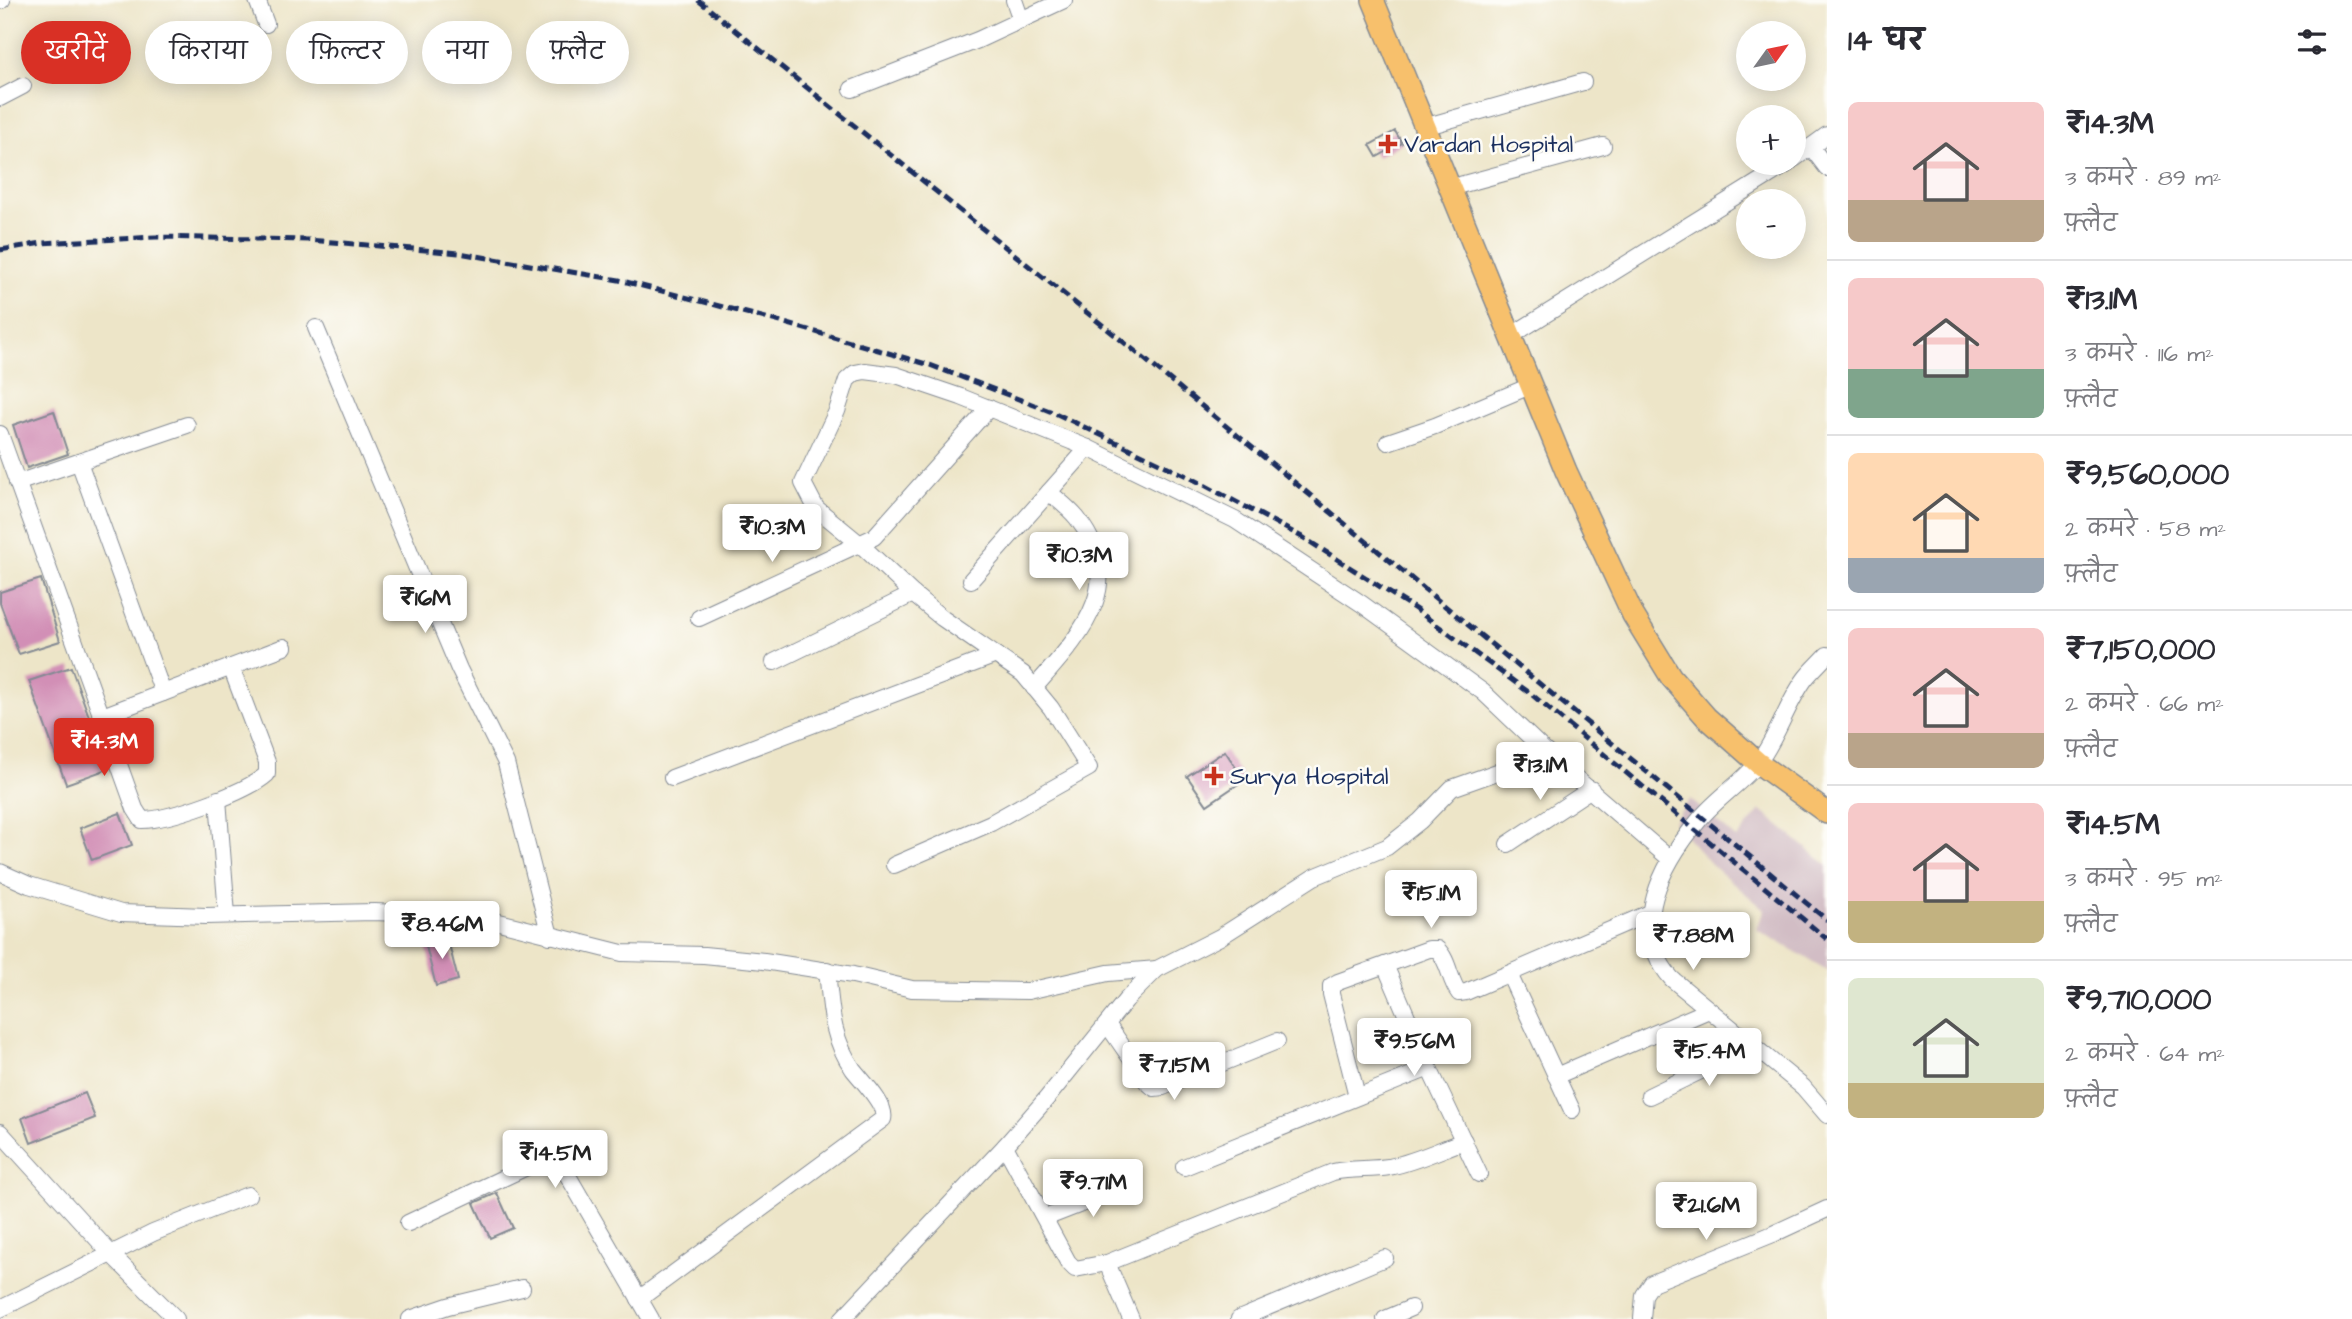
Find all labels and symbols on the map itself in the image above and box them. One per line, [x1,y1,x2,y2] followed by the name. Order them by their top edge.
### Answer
[1736,21,1806,91] north arrow
[1404,128,1573,162] place label: Vardan Hospital
[1378,134,1398,154] marker: Vardan Hospital
[715,504,829,564] pin: ₹10.3M
[1022,532,1136,592] pin: ₹10.3M
[384,576,466,635] pin: ₹16M
[47,718,161,778] pin: ₹14.3M
[1483,742,1597,802] pin: ₹13.1M
[1230,760,1389,795] place label: Surya Hospital
[1204,766,1224,786] marker: Surya Hospital
[1374,870,1488,930] pin: ₹15.1M
[385,902,499,961] pin: ₹8.46M
[1636,912,1750,972] pin: ₹7.88M
[1357,1018,1471,1078] pin: ₹9.56M
[1652,1028,1766,1088] pin: ₹15.4M
[1117,1042,1231,1102] pin: ₹7.15M
[498,1130,612,1190] pin: ₹14.5M
[1036,1160,1150,1219] pin: ₹9.71M
[1649,1182,1763,1242] pin: ₹21.6M

